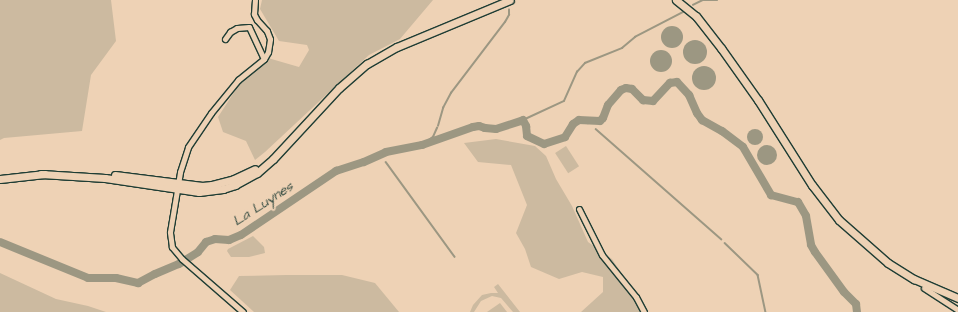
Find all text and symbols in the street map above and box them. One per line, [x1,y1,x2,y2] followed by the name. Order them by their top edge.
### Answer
[230,178,296,230] water label: La Luynes

